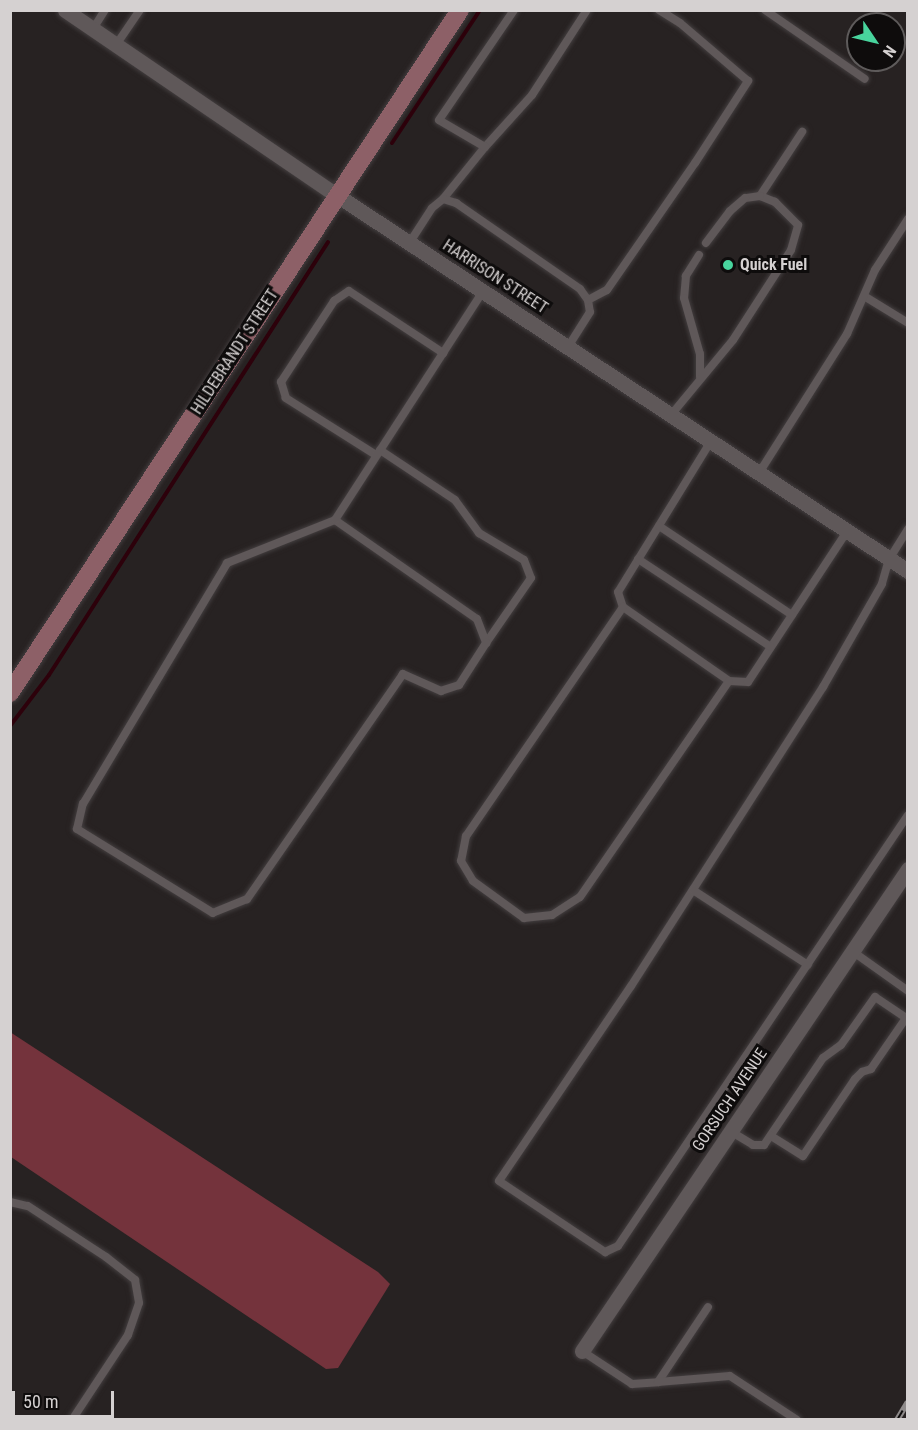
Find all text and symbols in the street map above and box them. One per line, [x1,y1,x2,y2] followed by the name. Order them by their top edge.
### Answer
[846,12,906,72] north arrow
[879,42,900,61] text: N
[439,236,551,318] street label: HARRISON STREET
[740,255,807,275] place label: Quick Fuel
[721,258,735,272] marker: Quick Fuel
[187,286,283,418] street label: HILDEBRANDT STREET
[689,1045,771,1155] street label: GORSUCH AVENUE
[15,1379,117,1417] scale bar
[23,1391,58,1412] text: 50 m

